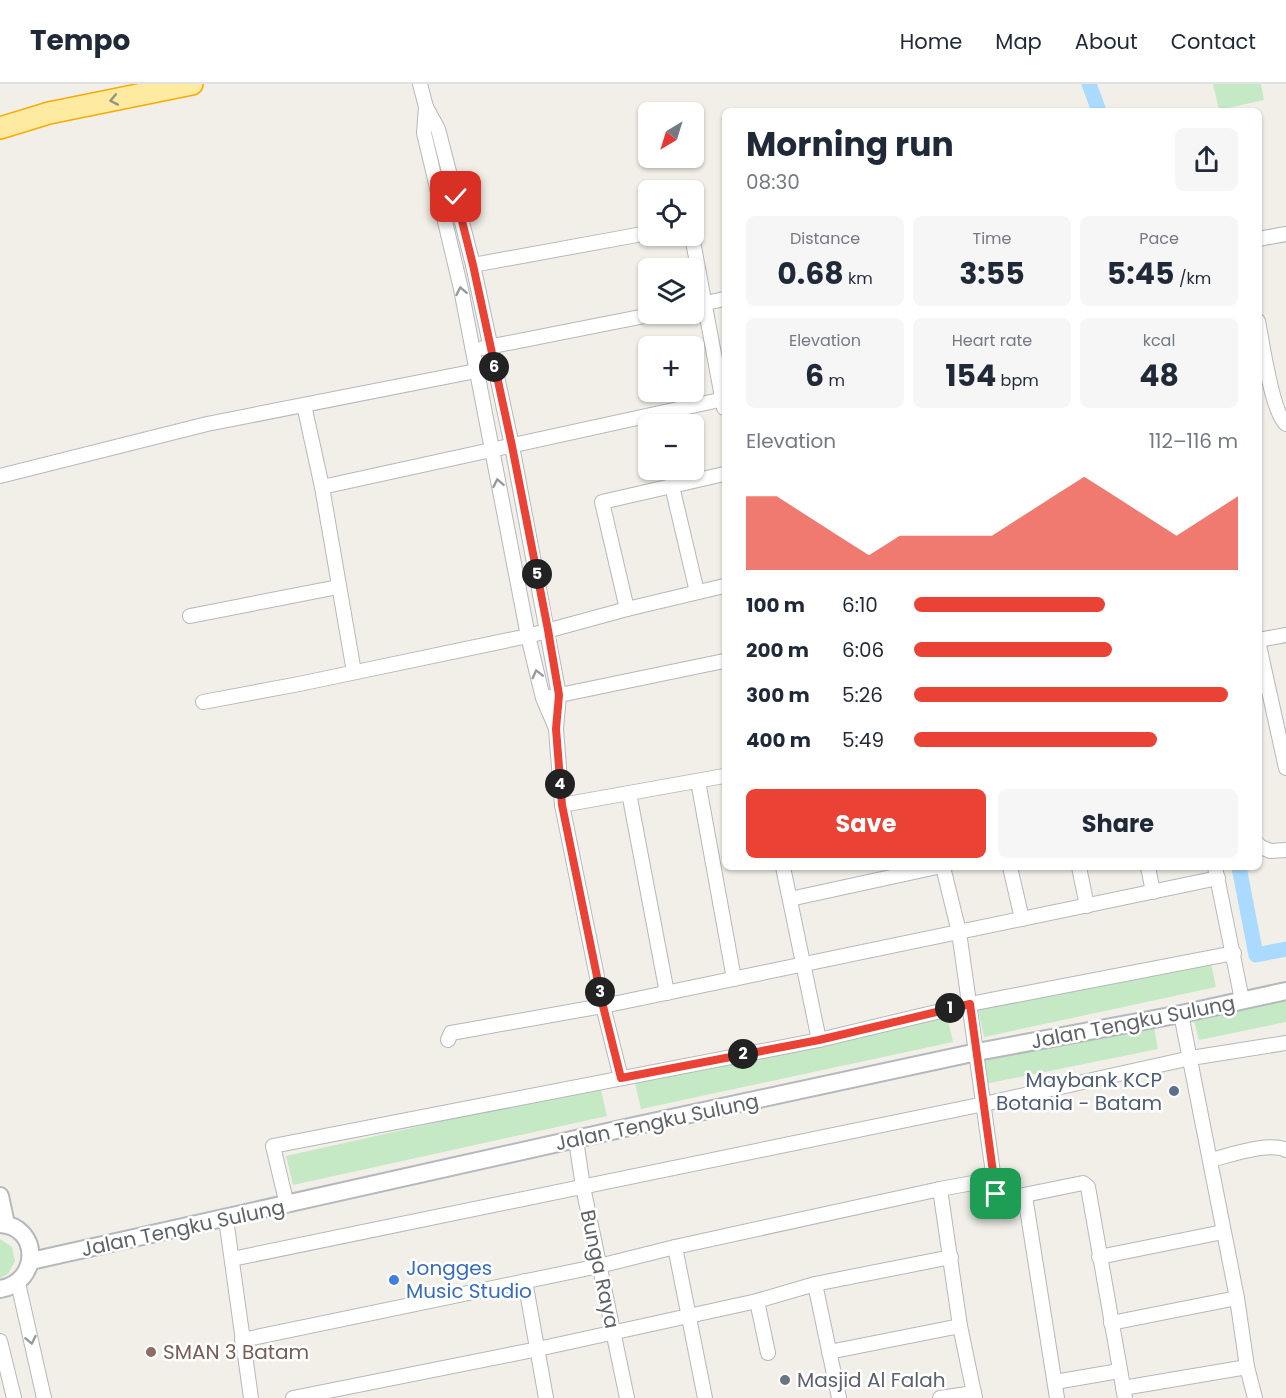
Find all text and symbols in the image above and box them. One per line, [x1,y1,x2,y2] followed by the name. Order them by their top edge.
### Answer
[30,21,130,60] text: Tempo
[900,27,962,56] text: Home
[995,27,1042,56] text: Map
[1075,27,1138,56] text: About
[1171,27,1256,56] text: Contact
[109,93,119,106] one-way arrow
[638,102,704,168] north arrow
[638,102,704,480] map controls
[746,121,954,168] text: Morning run
[1175,128,1238,191] button: share
[746,168,800,196] text: 08:30
[430,171,481,222] pin
[439,180,472,213] icon: check
[638,180,704,246] button: locate
[790,227,860,250] text: Distance
[973,227,1012,250] text: Time
[1139,227,1179,250] text: Pace
[777,252,844,295] text: 0.68
[959,252,1025,295] text: 3:55
[1107,252,1175,295] text: 5:45
[638,258,704,324] button: layers
[844,267,873,290] text: km
[1175,267,1211,290] text: /km
[455,287,468,297] one-way arrow
[789,329,861,352] text: Elevation
[952,329,1032,352] text: Heart rate
[1143,329,1175,352] text: kcal
[638,336,704,402] button: +
[479,352,509,382] pin: 6
[805,354,824,397] text: 6
[945,354,996,397] text: 154
[1139,354,1179,397] text: 48
[489,355,499,378] text: 6
[824,369,845,392] text: m
[996,369,1039,392] text: bpm
[638,414,704,480] button: −
[746,427,836,455] text: Elevation
[1149,427,1238,455] text: 112–116 m
[492,478,505,488] one-way arrow
[522,559,552,589] pin: 5
[532,562,542,585] text: 5
[746,591,805,619] text: 100 m
[842,591,878,619] text: 6:10
[746,636,809,664] text: 200 m
[842,636,884,664] text: 6:06
[531,669,544,679] one-way arrow
[746,681,810,709] text: 300 m
[842,681,883,709] text: 5:26
[746,726,811,754] text: 400 m
[842,726,884,754] text: 5:49
[545,769,575,799] pin: 4
[555,772,565,795] text: 4
[746,789,986,858] button: Save
[998,789,1238,858] button: Share
[585,977,615,1007] pin: 3
[595,980,605,1003] text: 3
[1029,988,1237,1056] street label: Jalan Tengku Sulung
[935,993,965,1023] pin: 1
[947,996,953,1019] text: 1
[728,1039,758,1069] pin: 2
[738,1042,748,1065] text: 2
[996,1066,1162,1117] place label: Maybank KCP Botania - Batam
[1167,1084,1181,1098] marker: Maybank KCP Botania - Batam
[553,1087,761,1157] street label: Jalan Tengku Sulung
[970,1168,1021,1219] pin
[979,1177,1012,1210] icon: arrive
[79,1193,287,1263] street label: Jalan Tengku Sulung
[574,1207,626,1331] street label: Bunga Raya
[406,1254,532,1305] place label: Jongges Music Studio
[387,1273,401,1287] marker: Jongges Music Studio
[24,1335,37,1345] one-way arrow
[163,1338,309,1366] place label: SMAN 3 Batam
[144,1345,158,1359] marker: SMAN 3 Batam
[797,1366,946,1394] place label: Masjid Al Falah
[778,1373,792,1387] marker: Masjid Al Falah

